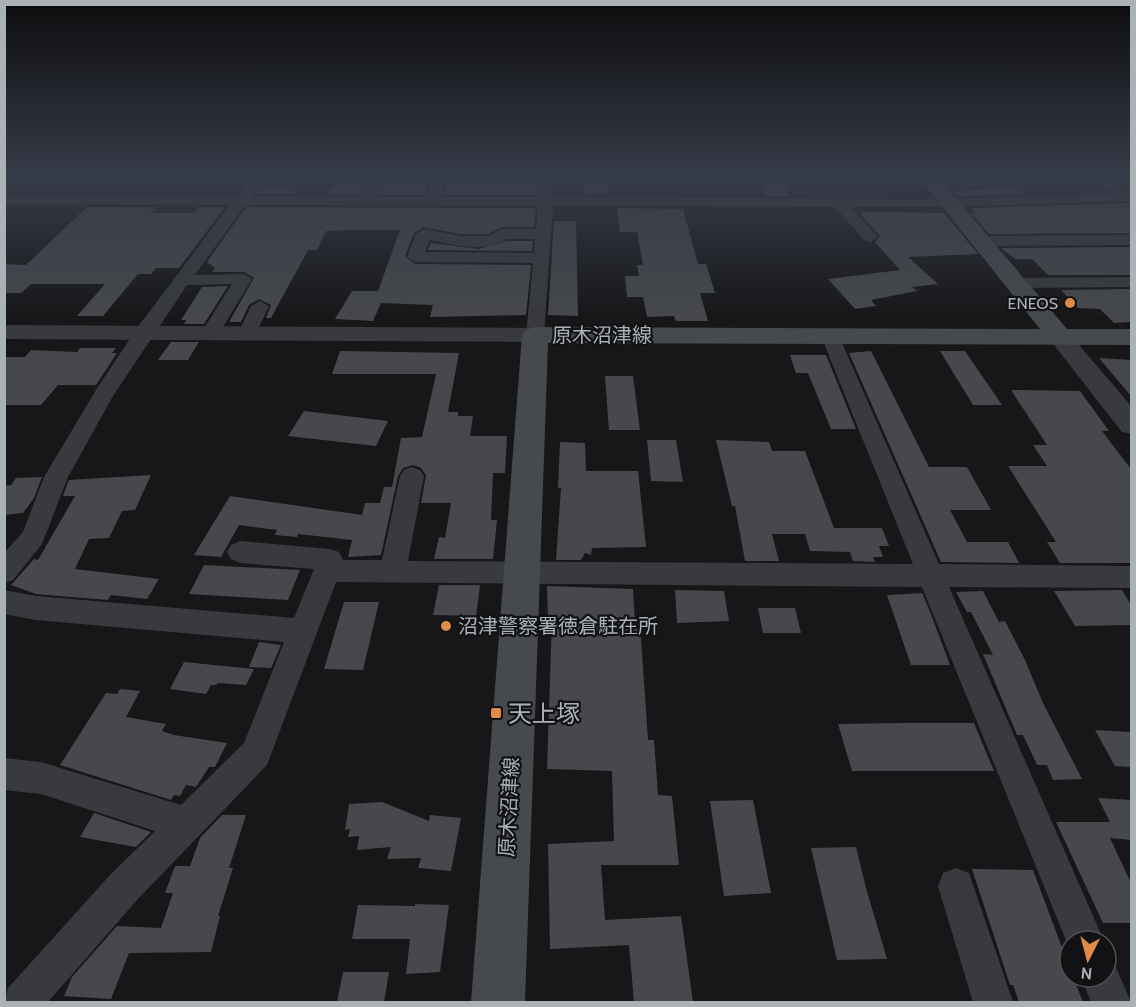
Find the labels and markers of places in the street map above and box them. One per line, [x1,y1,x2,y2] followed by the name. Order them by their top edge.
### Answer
[1008,294,1058,313] place label: ENEOS
[1063,296,1077,310] marker: ENEOS
[458,614,658,638] place label: 沼津警察署徳倉駐在所
[439,619,453,633] marker: 沼津警察署徳倉駐在所
[508,699,580,728] place label: 天上塚
[489,706,503,720] marker: 天上塚

